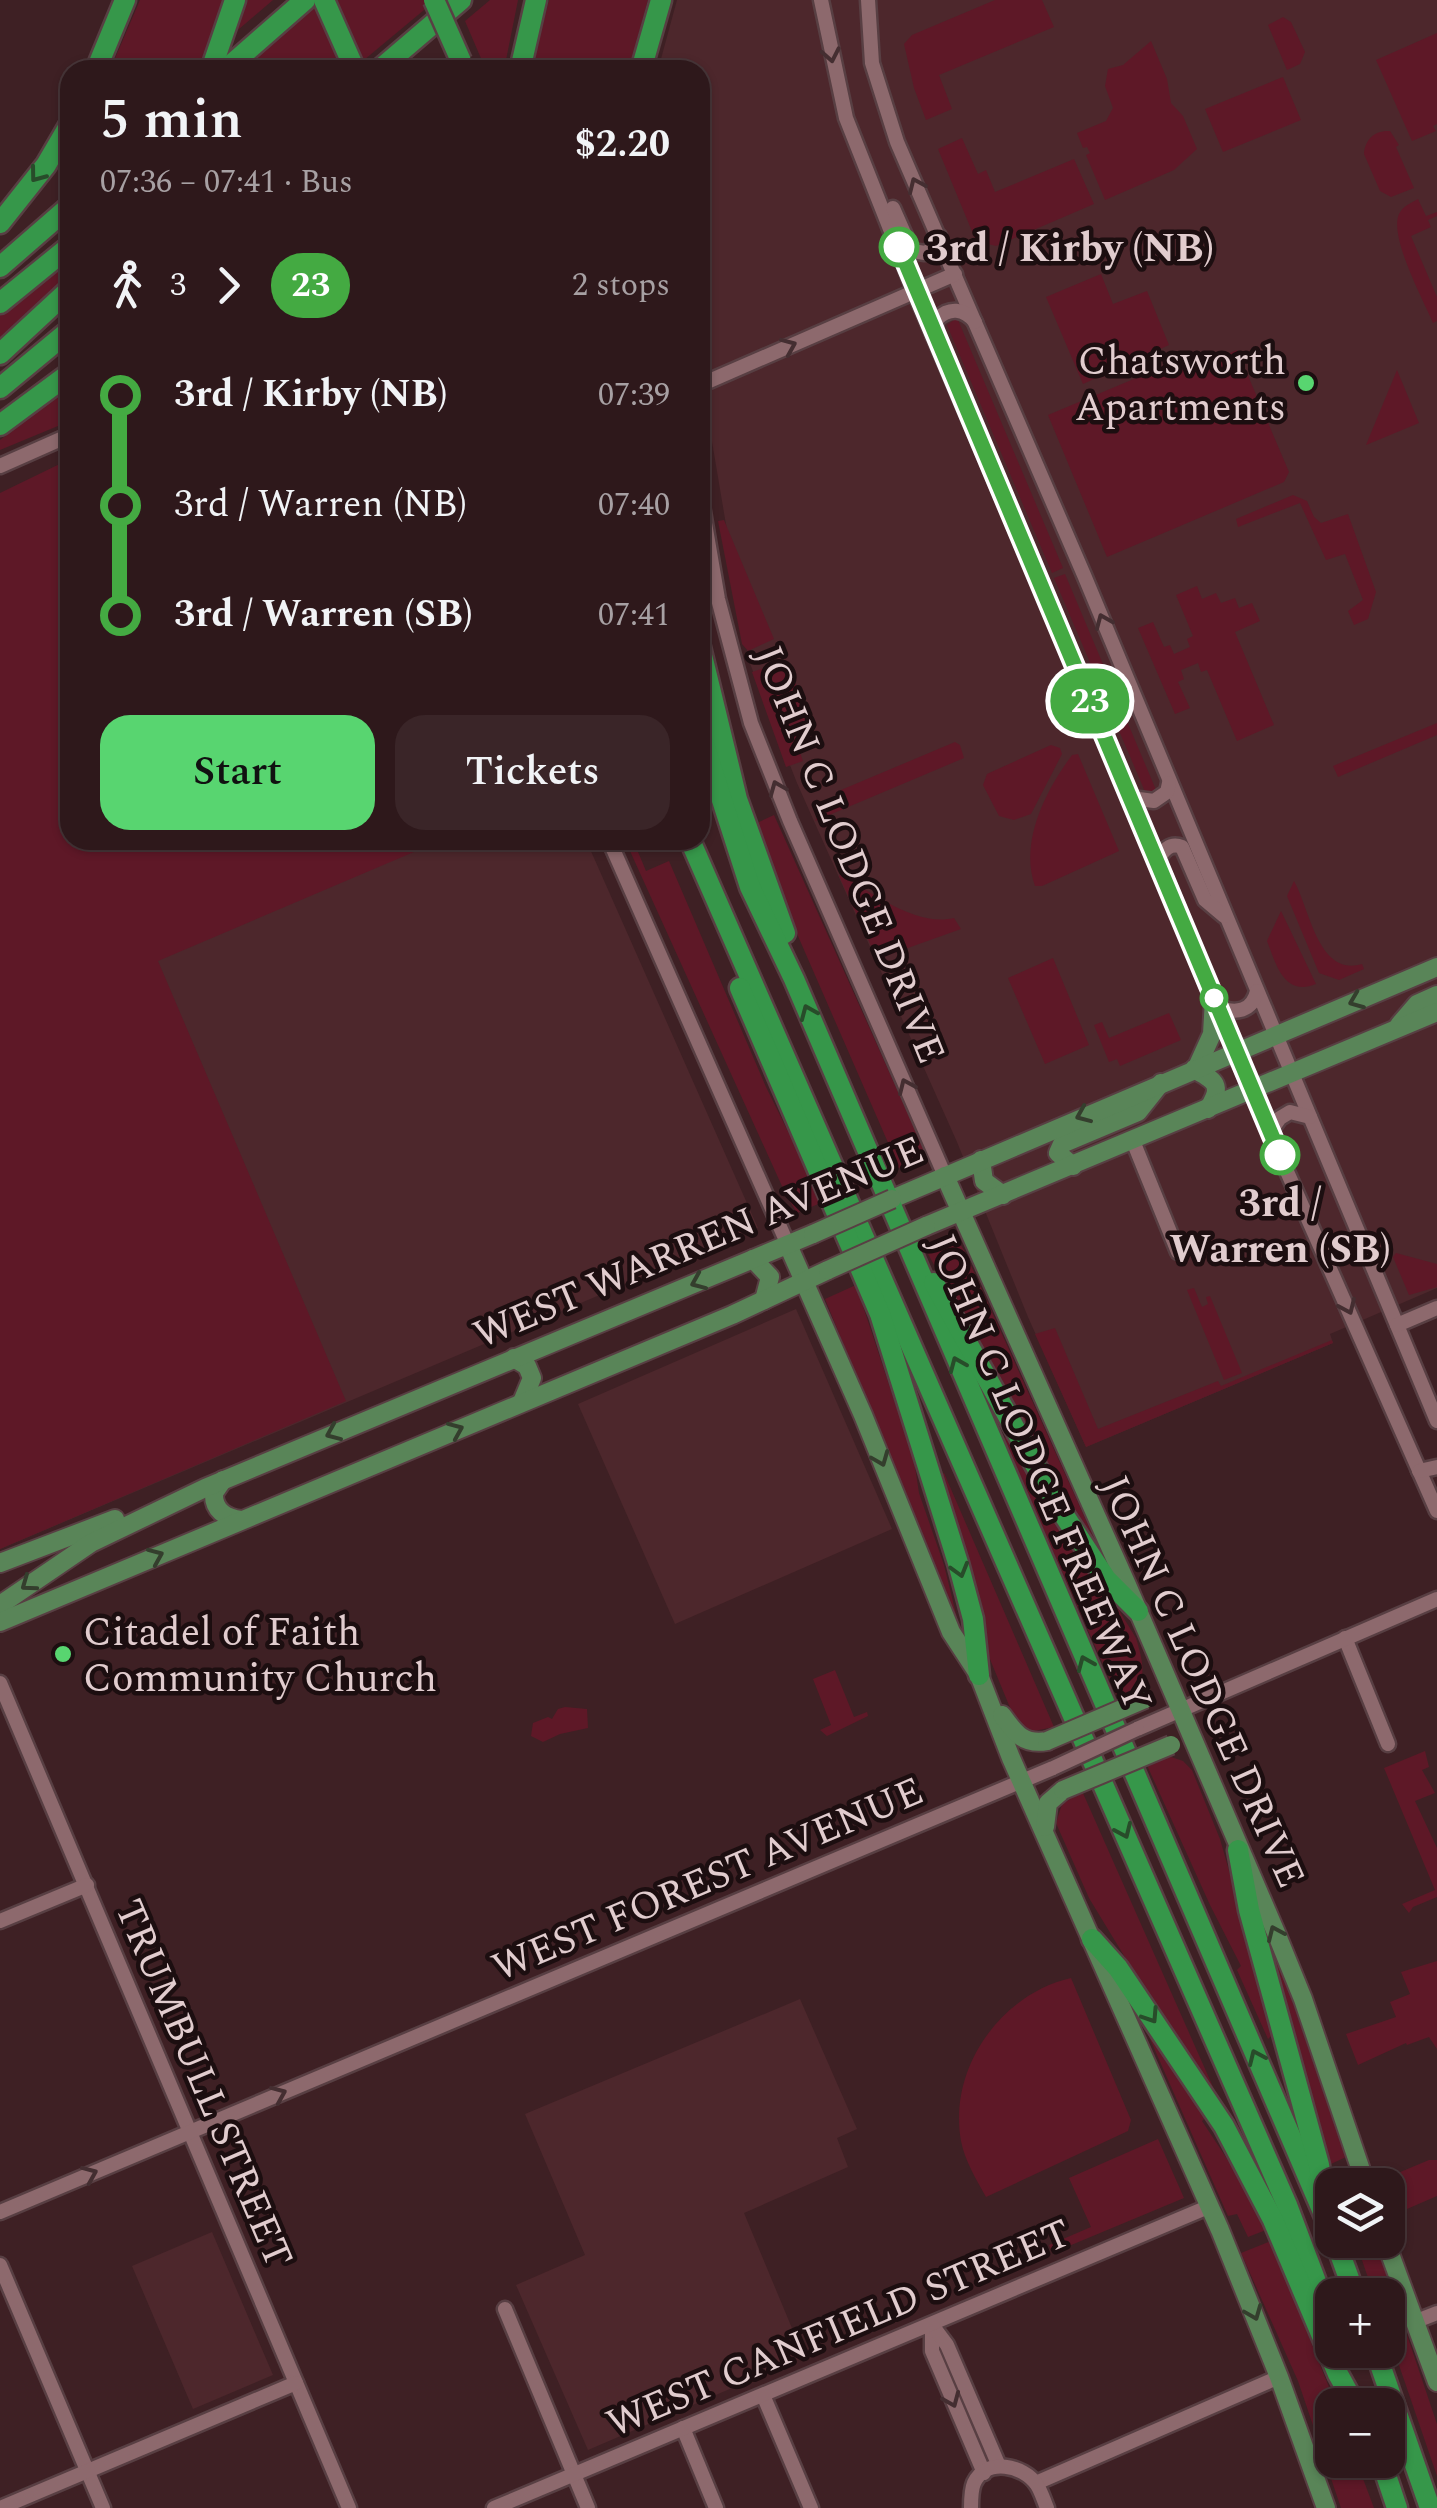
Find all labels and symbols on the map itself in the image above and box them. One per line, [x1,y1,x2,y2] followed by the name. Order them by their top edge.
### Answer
[820,46,841,63] one-way arrow
[32,164,49,182] one-way arrow
[908,177,928,195] one-way arrow
[926,219,1214,280] place label: 3rd / Kirby (NB)
[880,228,918,266] marker: 3rd / Kirby (NB)
[1075,332,1286,439] place label: Chatsworth Apartments
[779,338,797,358] one-way arrow
[1295,372,1317,394] marker: Chatsworth Apartments
[1095,613,1115,631] one-way arrow
[737,637,960,1073] street label: JOHN C LODGE DRIVE
[1045,668,1135,734] line badge: 23
[768,780,788,798] one-way arrow
[1201,985,1227,1011] unlabelled marker
[1348,989,1366,1009] one-way arrow
[800,1004,820,1022] one-way arrow
[898,1078,918,1096] one-way arrow
[1075,1103,1093,1123] one-way arrow
[464,1121,934,1366] street label: WEST WARREN AVENUE
[1261,1136,1299,1174] marker: 3rd / Warren (SB)
[1169,1174,1391,1281] place label: 3rd / Warren (SB)
[910,1225,1167,1721] street label: JOHN C LODGE FREEWAY
[690,1270,708,1290] one-way arrow
[1336,1297,1356,1315] one-way arrow
[949,1356,969,1374] one-way arrow
[325,1421,343,1441] one-way arrow
[445,1422,463,1442] one-way arrow
[870,1450,890,1467] one-way arrow
[1083,1466,1320,1898] street label: JOHN C LODGE DRIVE
[146,1547,164,1567] one-way arrow
[948,1561,969,1578] one-way arrow
[21,1572,39,1590] one-way arrow
[83,1603,437,1710] place label: Citadel of Faith Community Church
[52,1643,74,1665] marker: Citadel of Faith Community Church
[1077,1655,1097,1673] one-way arrow
[483,1762,933,1999] street label: WEST FOREST AVENUE
[1112,1821,1132,1839] one-way arrow
[97,1890,308,2278] street label: TRUMBULL STREET
[1267,1925,1287,1943] one-way arrow
[1139,2005,1158,2023] one-way arrow
[1248,2050,1268,2068] one-way arrow
[269,2086,287,2106] one-way arrow
[80,2165,98,2185] one-way arrow
[597,2204,1081,2455] street label: WEST CANFIELD STREET
[1242,2303,1262,2321] one-way arrow
[940,2390,960,2408] one-way arrow

